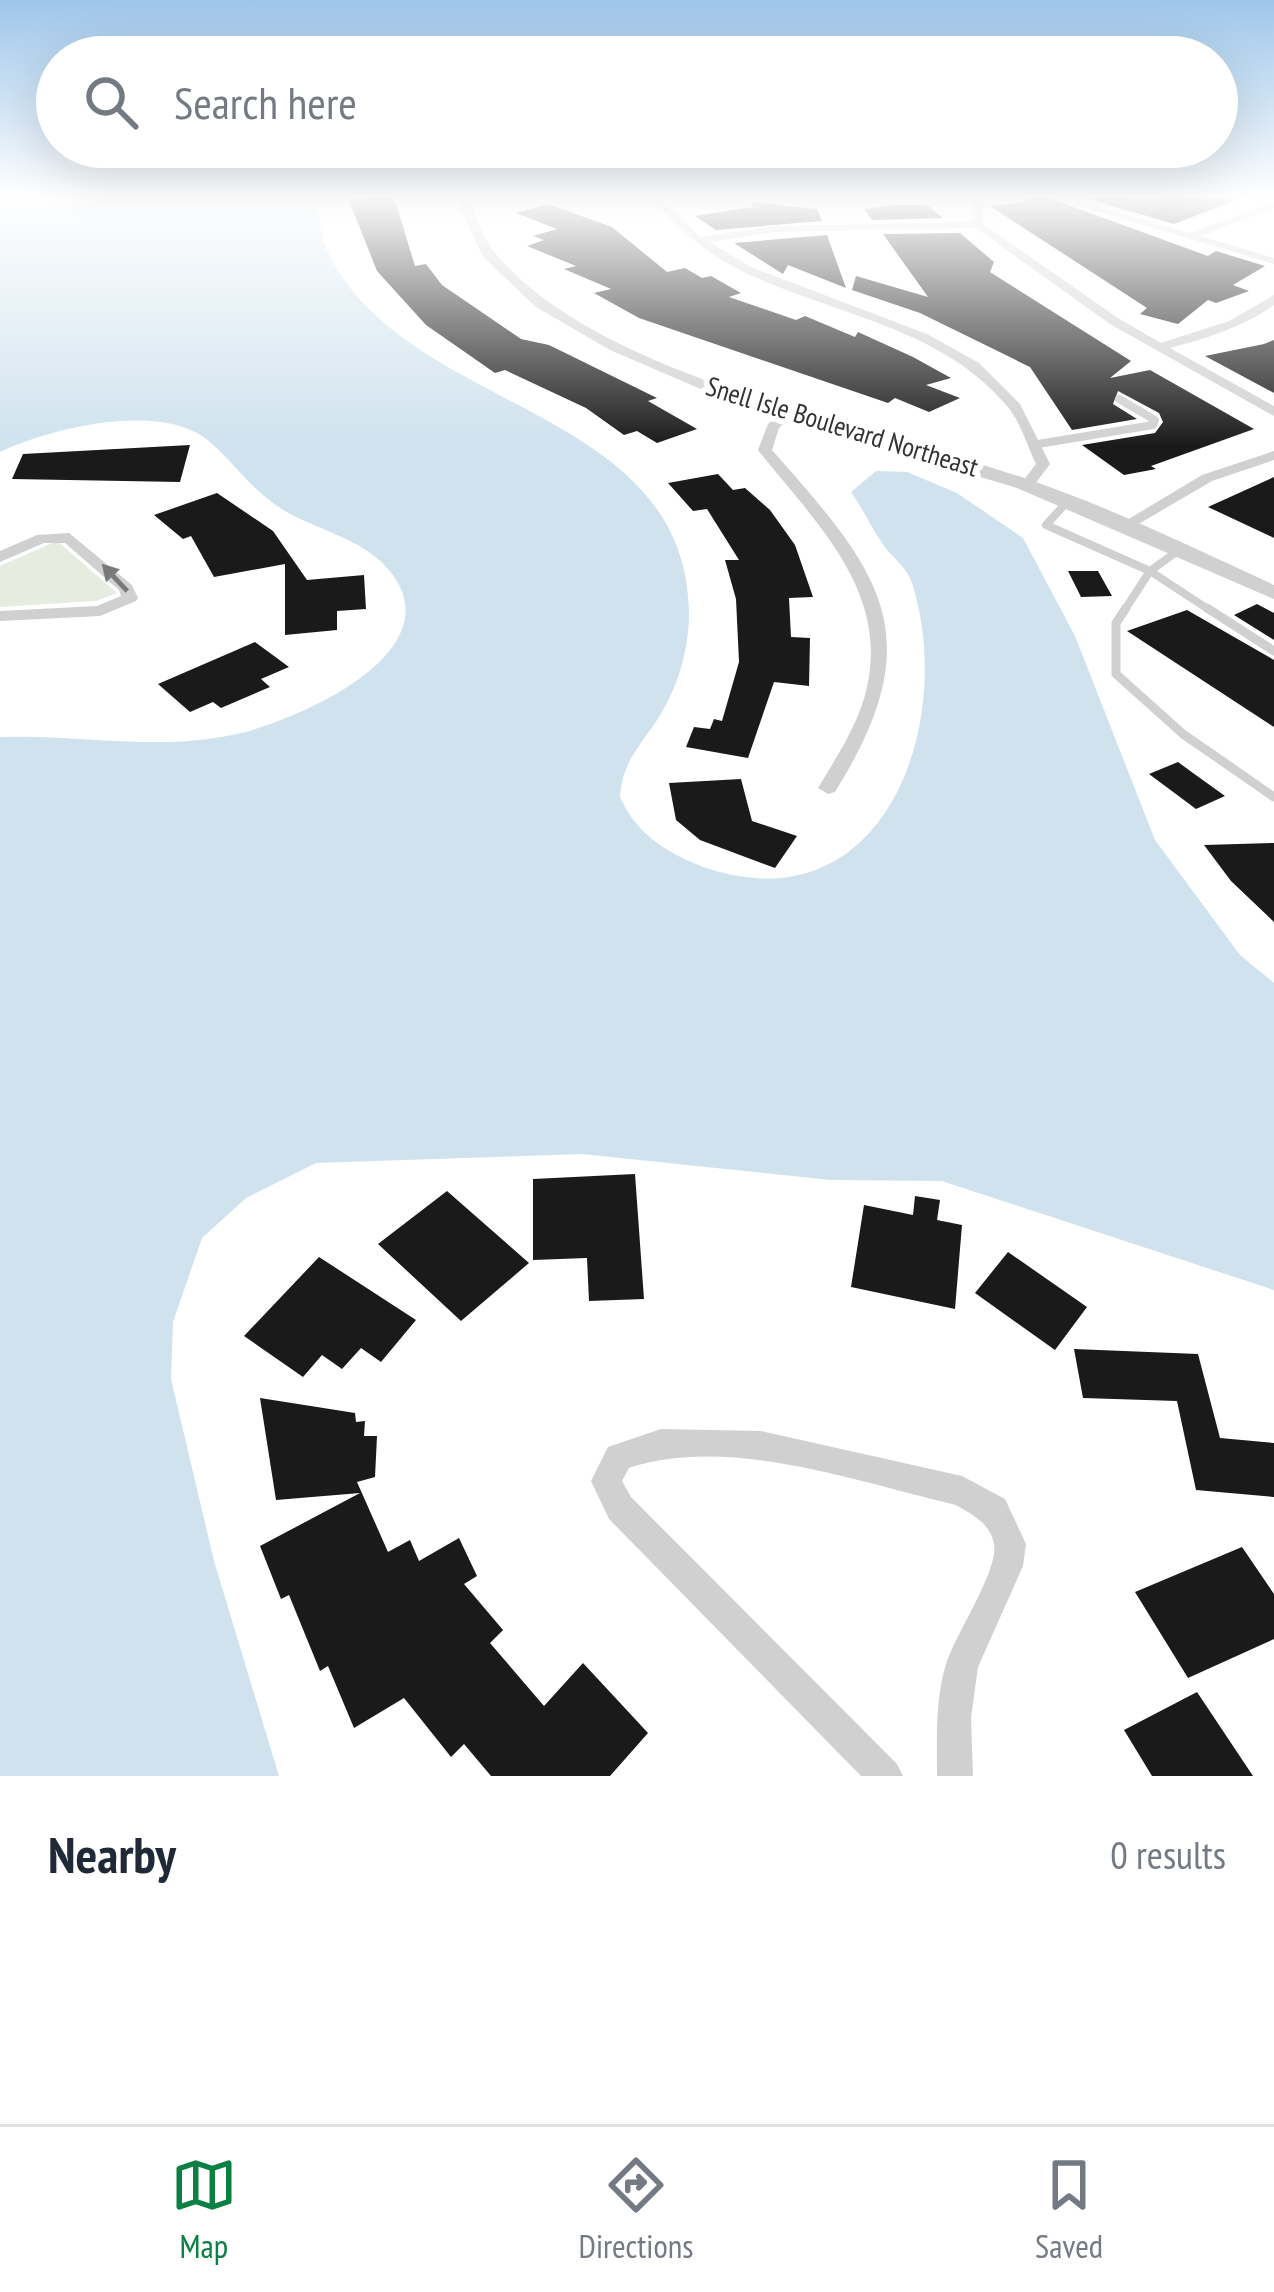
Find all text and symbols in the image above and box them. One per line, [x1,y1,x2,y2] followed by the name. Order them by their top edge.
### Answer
[36,36,1238,168] search box
[78,69,144,135] icon: search
[174,73,357,131] text: Search here
[702,368,983,484] street label: Snell Isle Boulevard Northeast
[102,564,130,593] one-way arrow
[48,1821,176,1887] text: Nearby
[1110,1829,1226,1880] text: 0 results
[171,2152,237,2267] tab: Map
[579,2152,693,2267] tab: Directions
[1035,2152,1103,2267] tab: Saved

